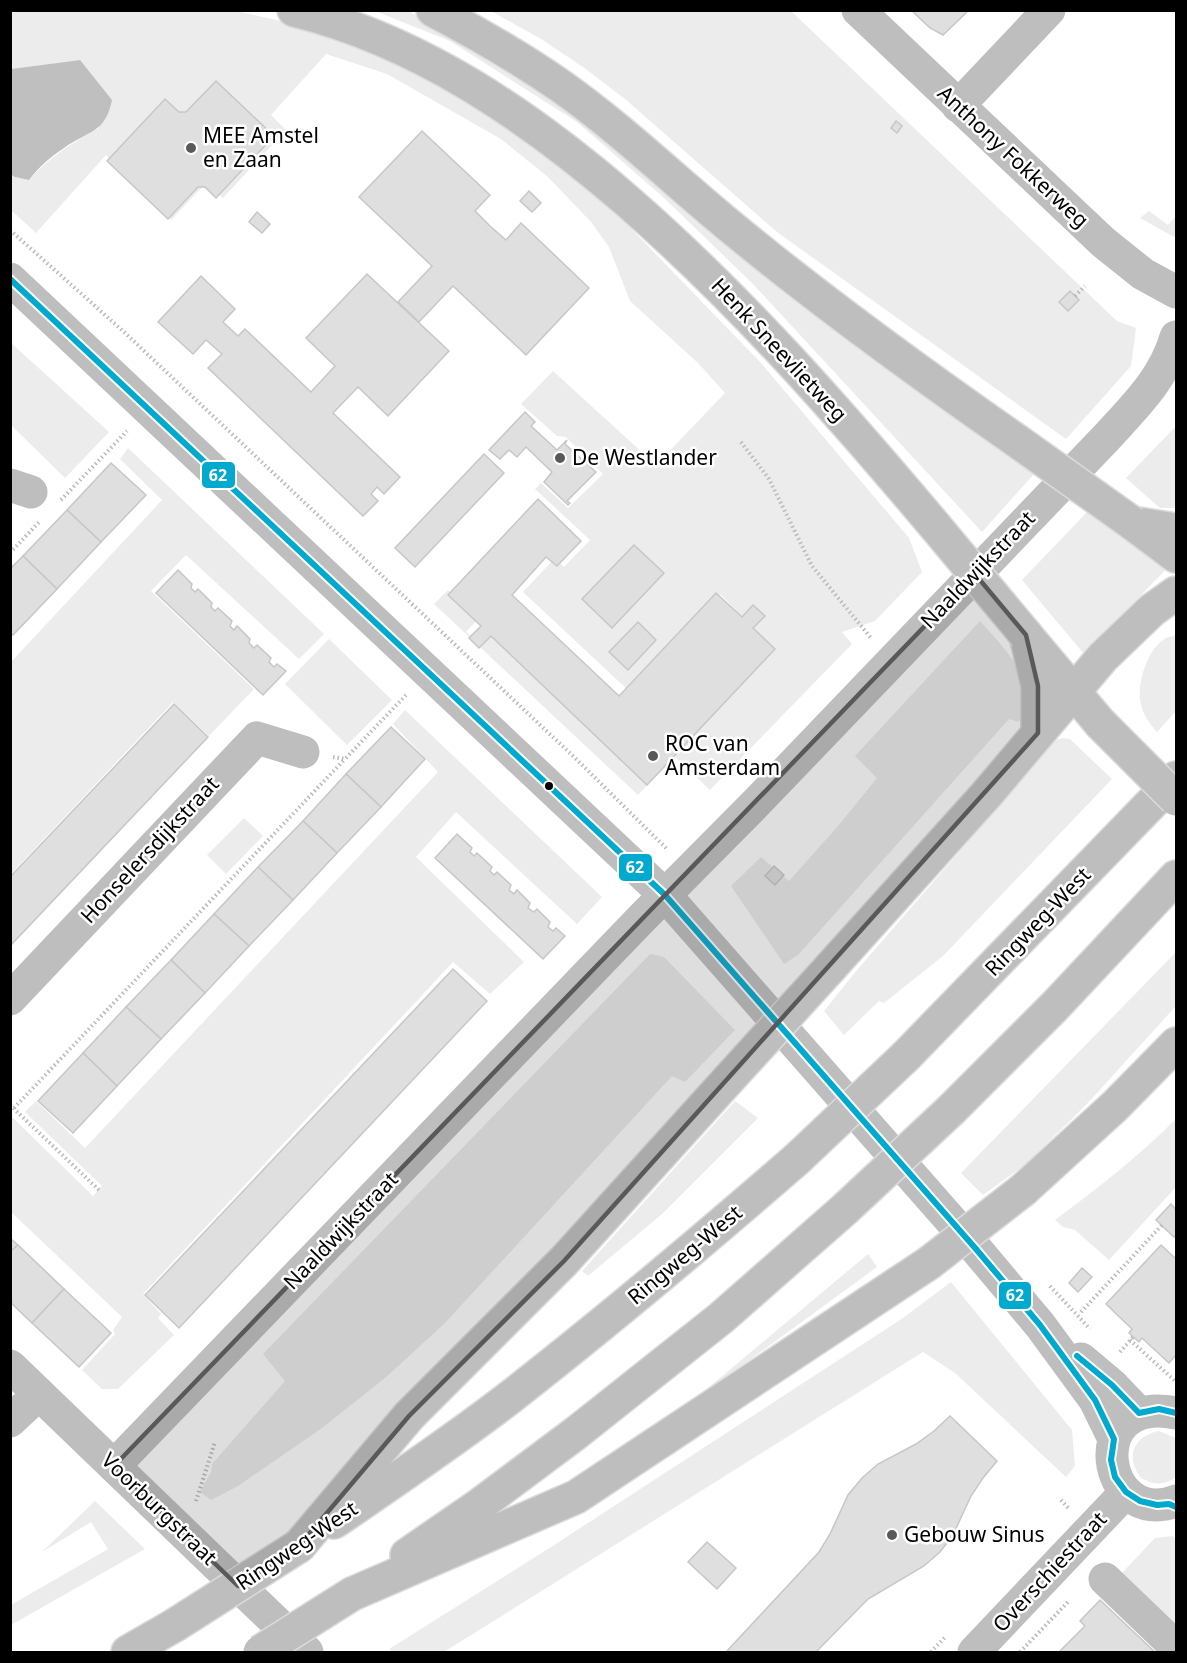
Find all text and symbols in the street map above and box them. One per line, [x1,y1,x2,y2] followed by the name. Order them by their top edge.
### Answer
[932,79,1095,234] street label: Anthony Fokkerweg
[203,121,319,173] place label: MEE Amstel en Zaan
[184,141,198,155] marker: MEE Amstel en Zaan
[706,271,854,427] street label: Henk Sneevlietweg
[572,443,717,471] place label: De Westlander
[553,451,567,465] marker: De Westlander
[201,461,236,489] line badge: 62
[209,464,227,486] text: 62
[914,504,1041,634] street label: Naaldwijkstraat
[665,729,780,781] place label: ROC van Amsterdam
[646,749,660,763] marker: ROC van Amsterdam
[74,770,225,929] street label: Honselersdijkstraat
[543,780,555,792] unlabelled marker
[618,853,653,882] line badge: 62
[626,856,644,878] text: 62
[978,861,1097,982] street label: Ringweg-West
[277,1165,404,1295] street label: Naaldwijkstraat
[621,1198,748,1310] street label: Ringweg-West
[998,1281,1032,1310] line badge: 62
[1006,1284,1024,1306] text: 62
[96,1446,224,1571] street label: Voorburgstraat
[230,1494,363,1596] street label: Ringweg-West
[986,1505,1113,1638] street label: Overschiestraat
[904,1520,1045,1548] place label: Gebouw Sinus
[885,1528,899,1542] marker: Gebouw Sinus

